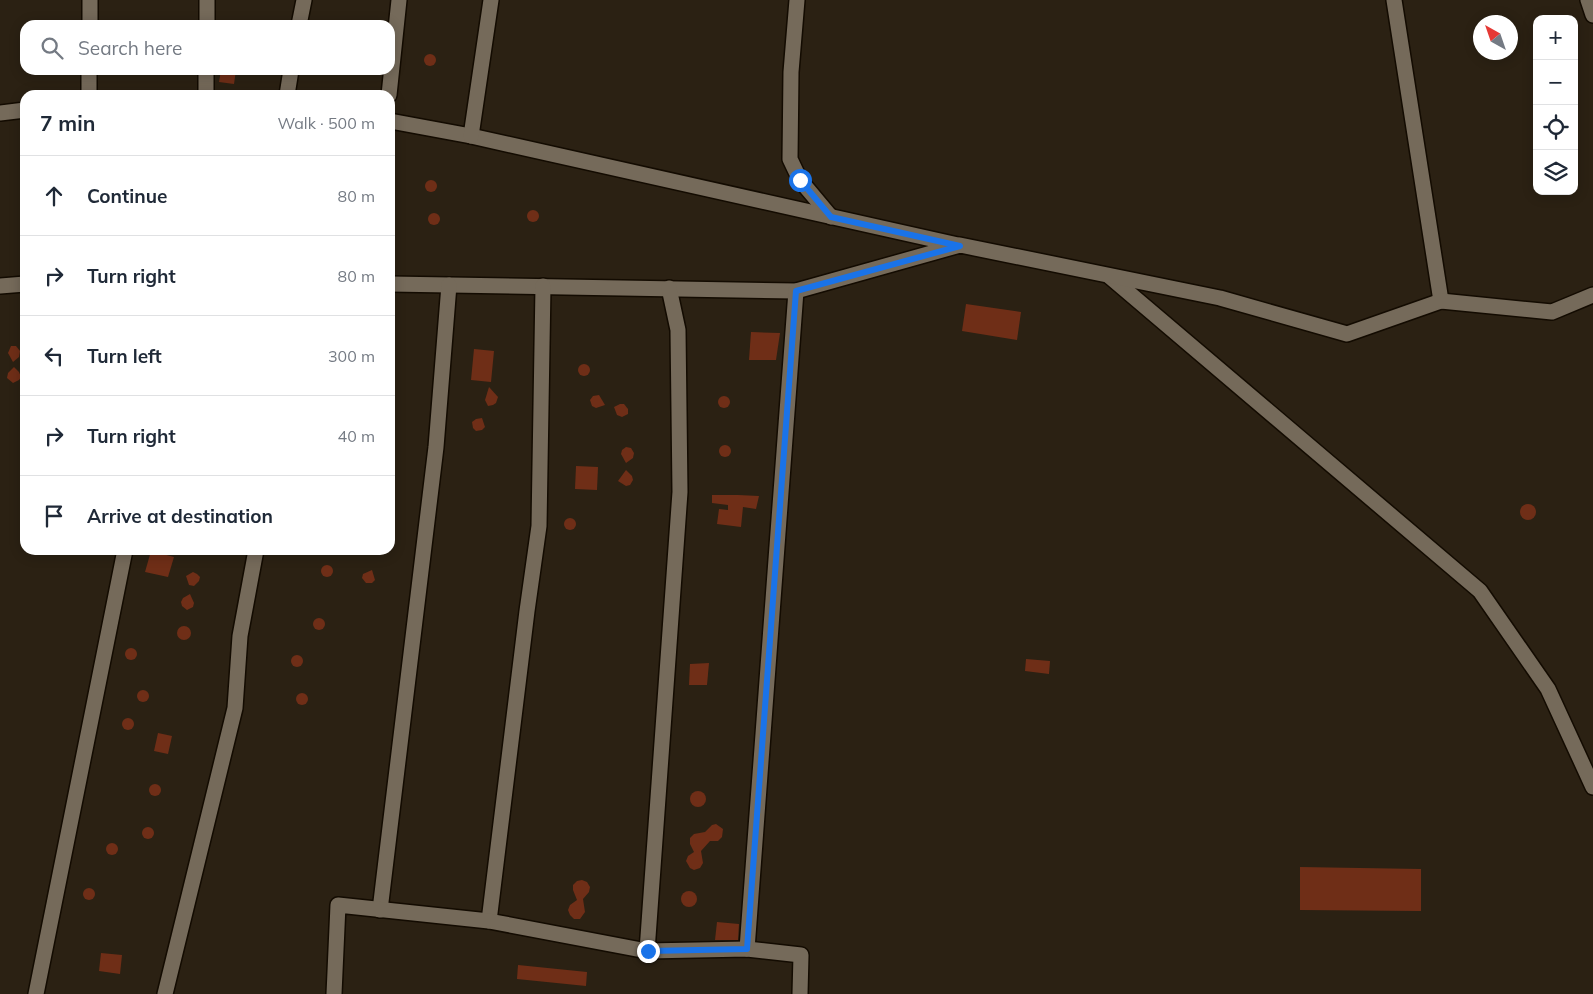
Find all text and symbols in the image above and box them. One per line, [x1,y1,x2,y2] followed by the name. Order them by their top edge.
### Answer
[1473,15,1518,60] north arrow
[1533,15,1578,195] map controls
[1533,15,1578,60] button: +
[20,20,395,75] search box
[38,34,66,62] icon: search
[78,36,182,60] text: Search here
[1533,60,1578,105] button: −
[1533,105,1578,150] button: locate
[40,110,95,136] text: 7 min
[277,113,375,133] text: Walk · 500 m
[1533,150,1578,195] button: layers
[789,169,812,192] route start
[40,182,68,210] icon: ahead
[87,184,167,208] text: Continue
[338,186,375,206] text: 80 m
[40,262,68,290] icon: right
[87,264,176,288] text: Turn right
[338,266,375,286] text: 80 m
[40,342,68,370] icon: left
[87,344,162,368] text: Turn left
[328,346,375,366] text: 300 m
[40,422,68,450] icon: right
[87,424,176,448] text: Turn right
[338,426,375,446] text: 40 m
[40,502,68,530] icon: arrive
[87,504,273,528] text: Arrive at destination
[637,940,660,963] route end

